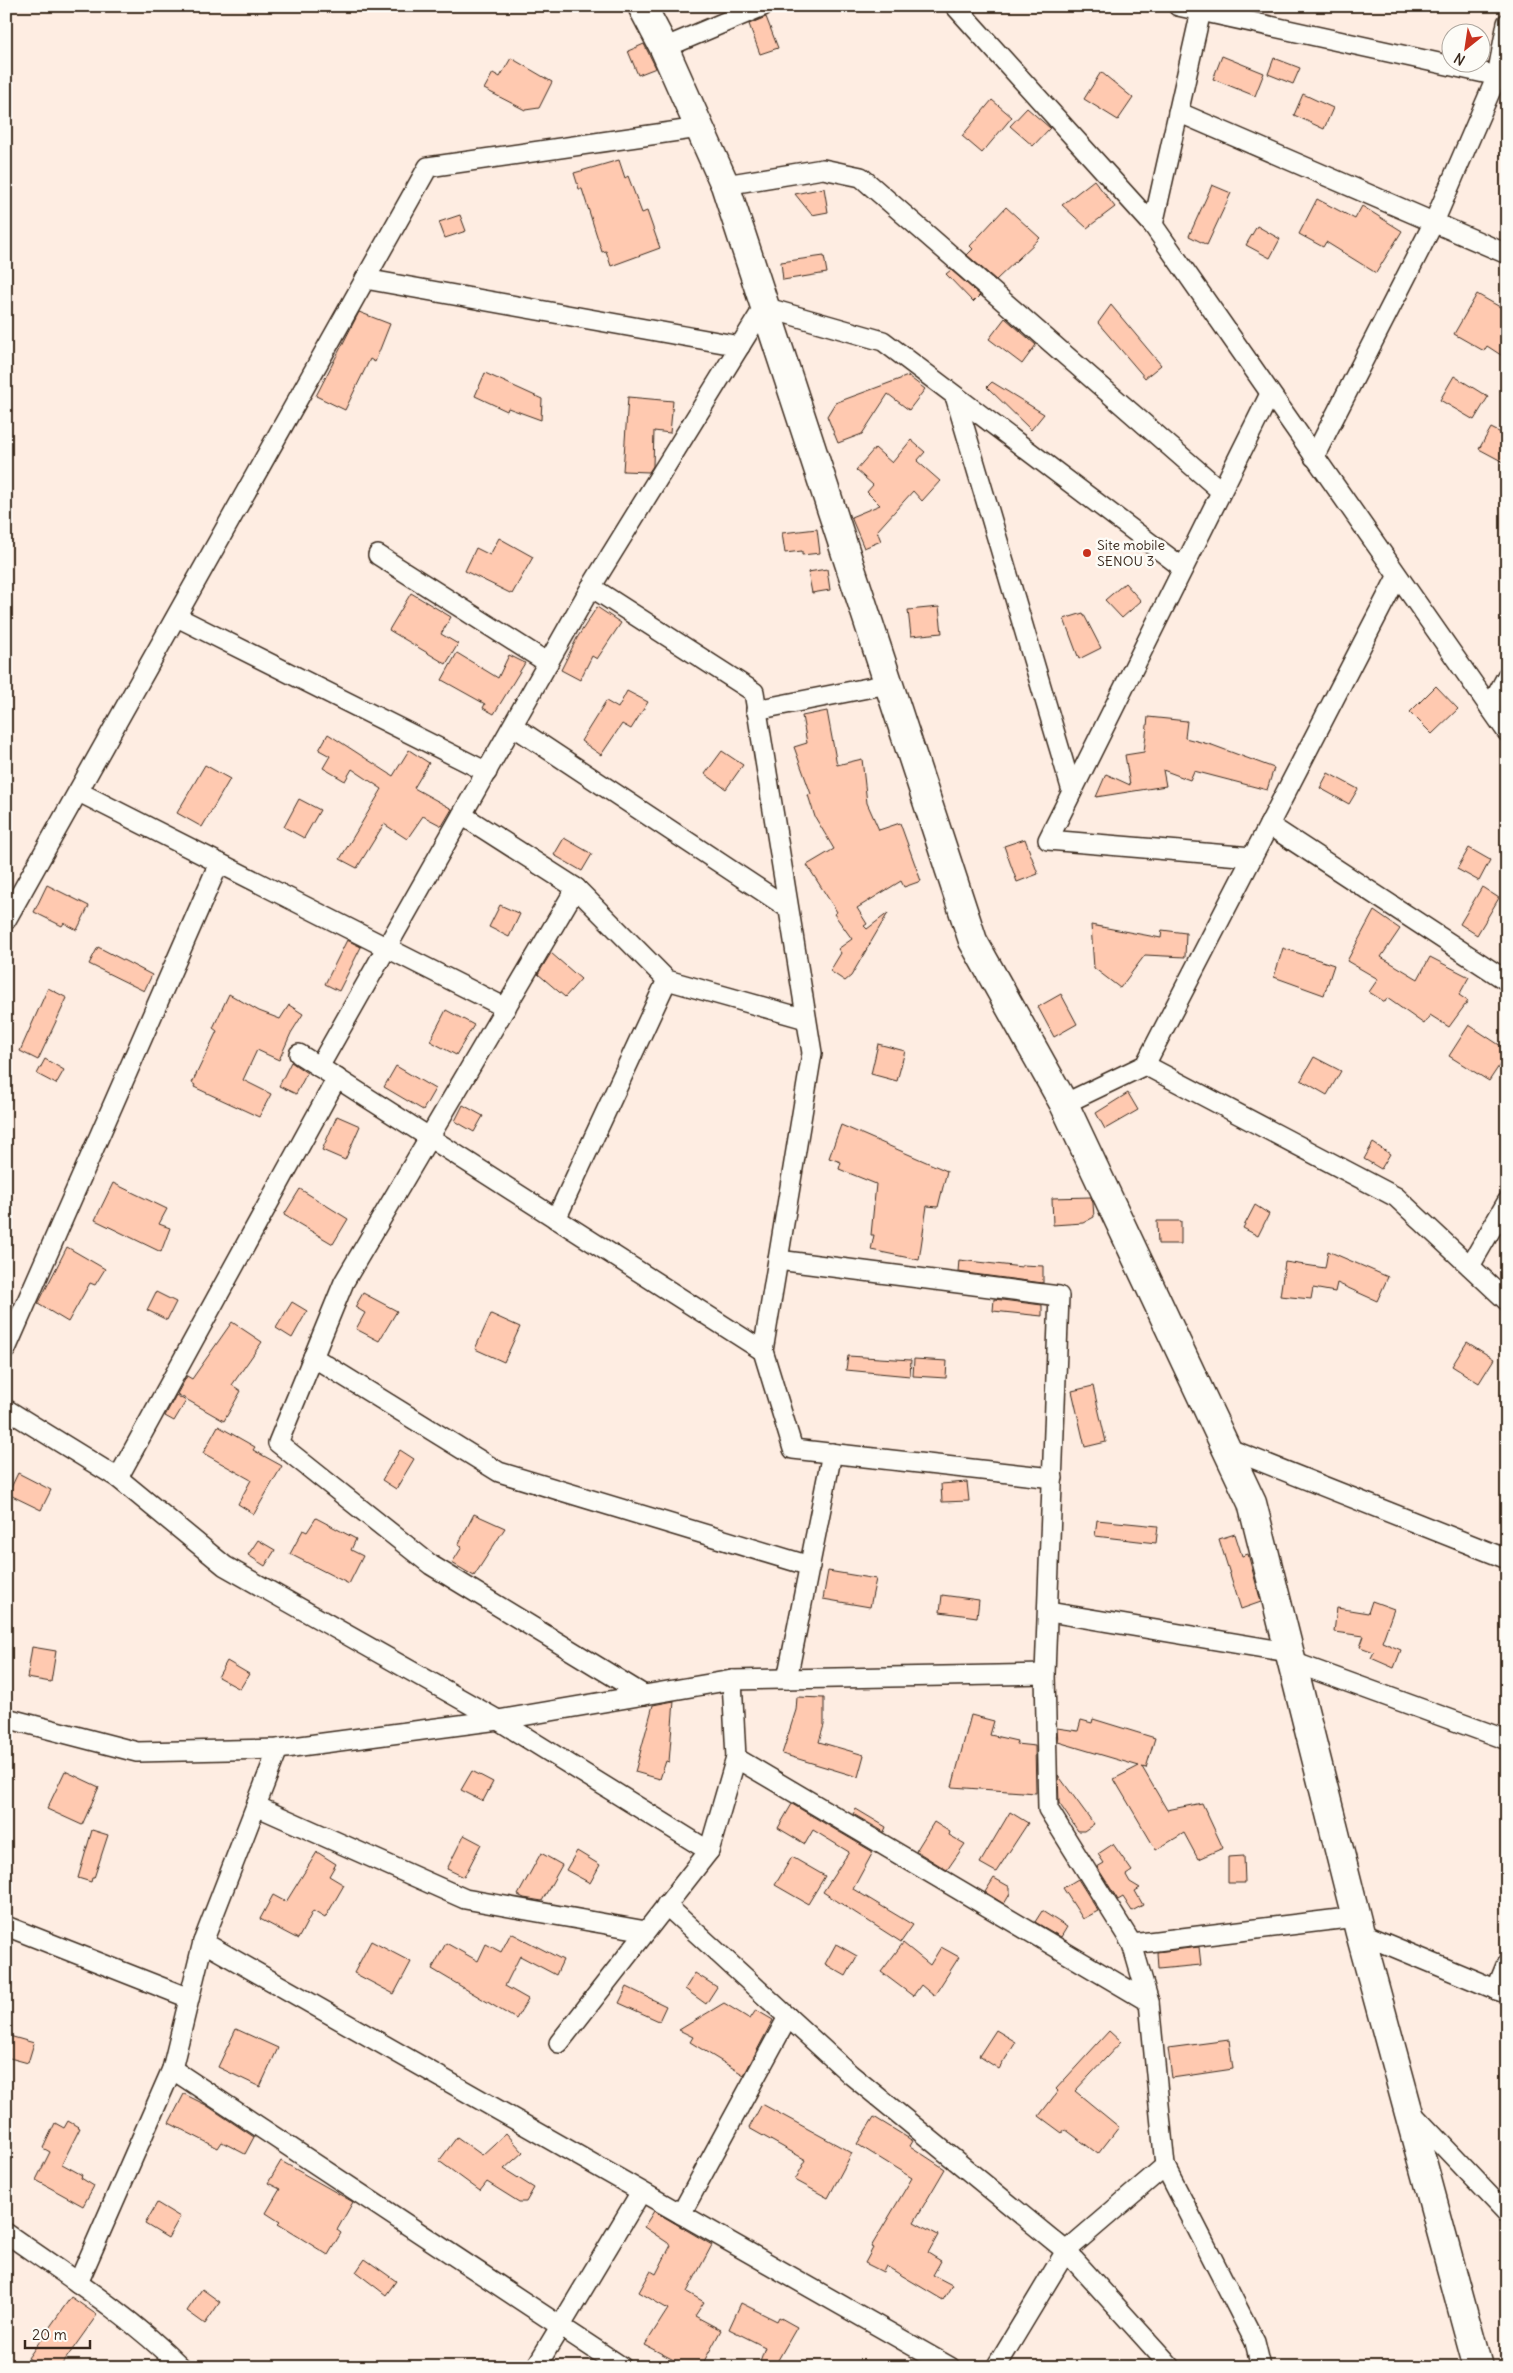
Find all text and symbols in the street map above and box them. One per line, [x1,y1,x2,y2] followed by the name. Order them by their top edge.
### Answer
[1440,22,1490,72] north arrow
[1451,49,1468,69] text: N
[1097,536,1165,570] place label: Site mobile SENOU 3
[1081,547,1093,559] marker: Site mobile SENOU 3
[25,2318,90,2350] scale bar
[32,2325,67,2344] text: 20 m

